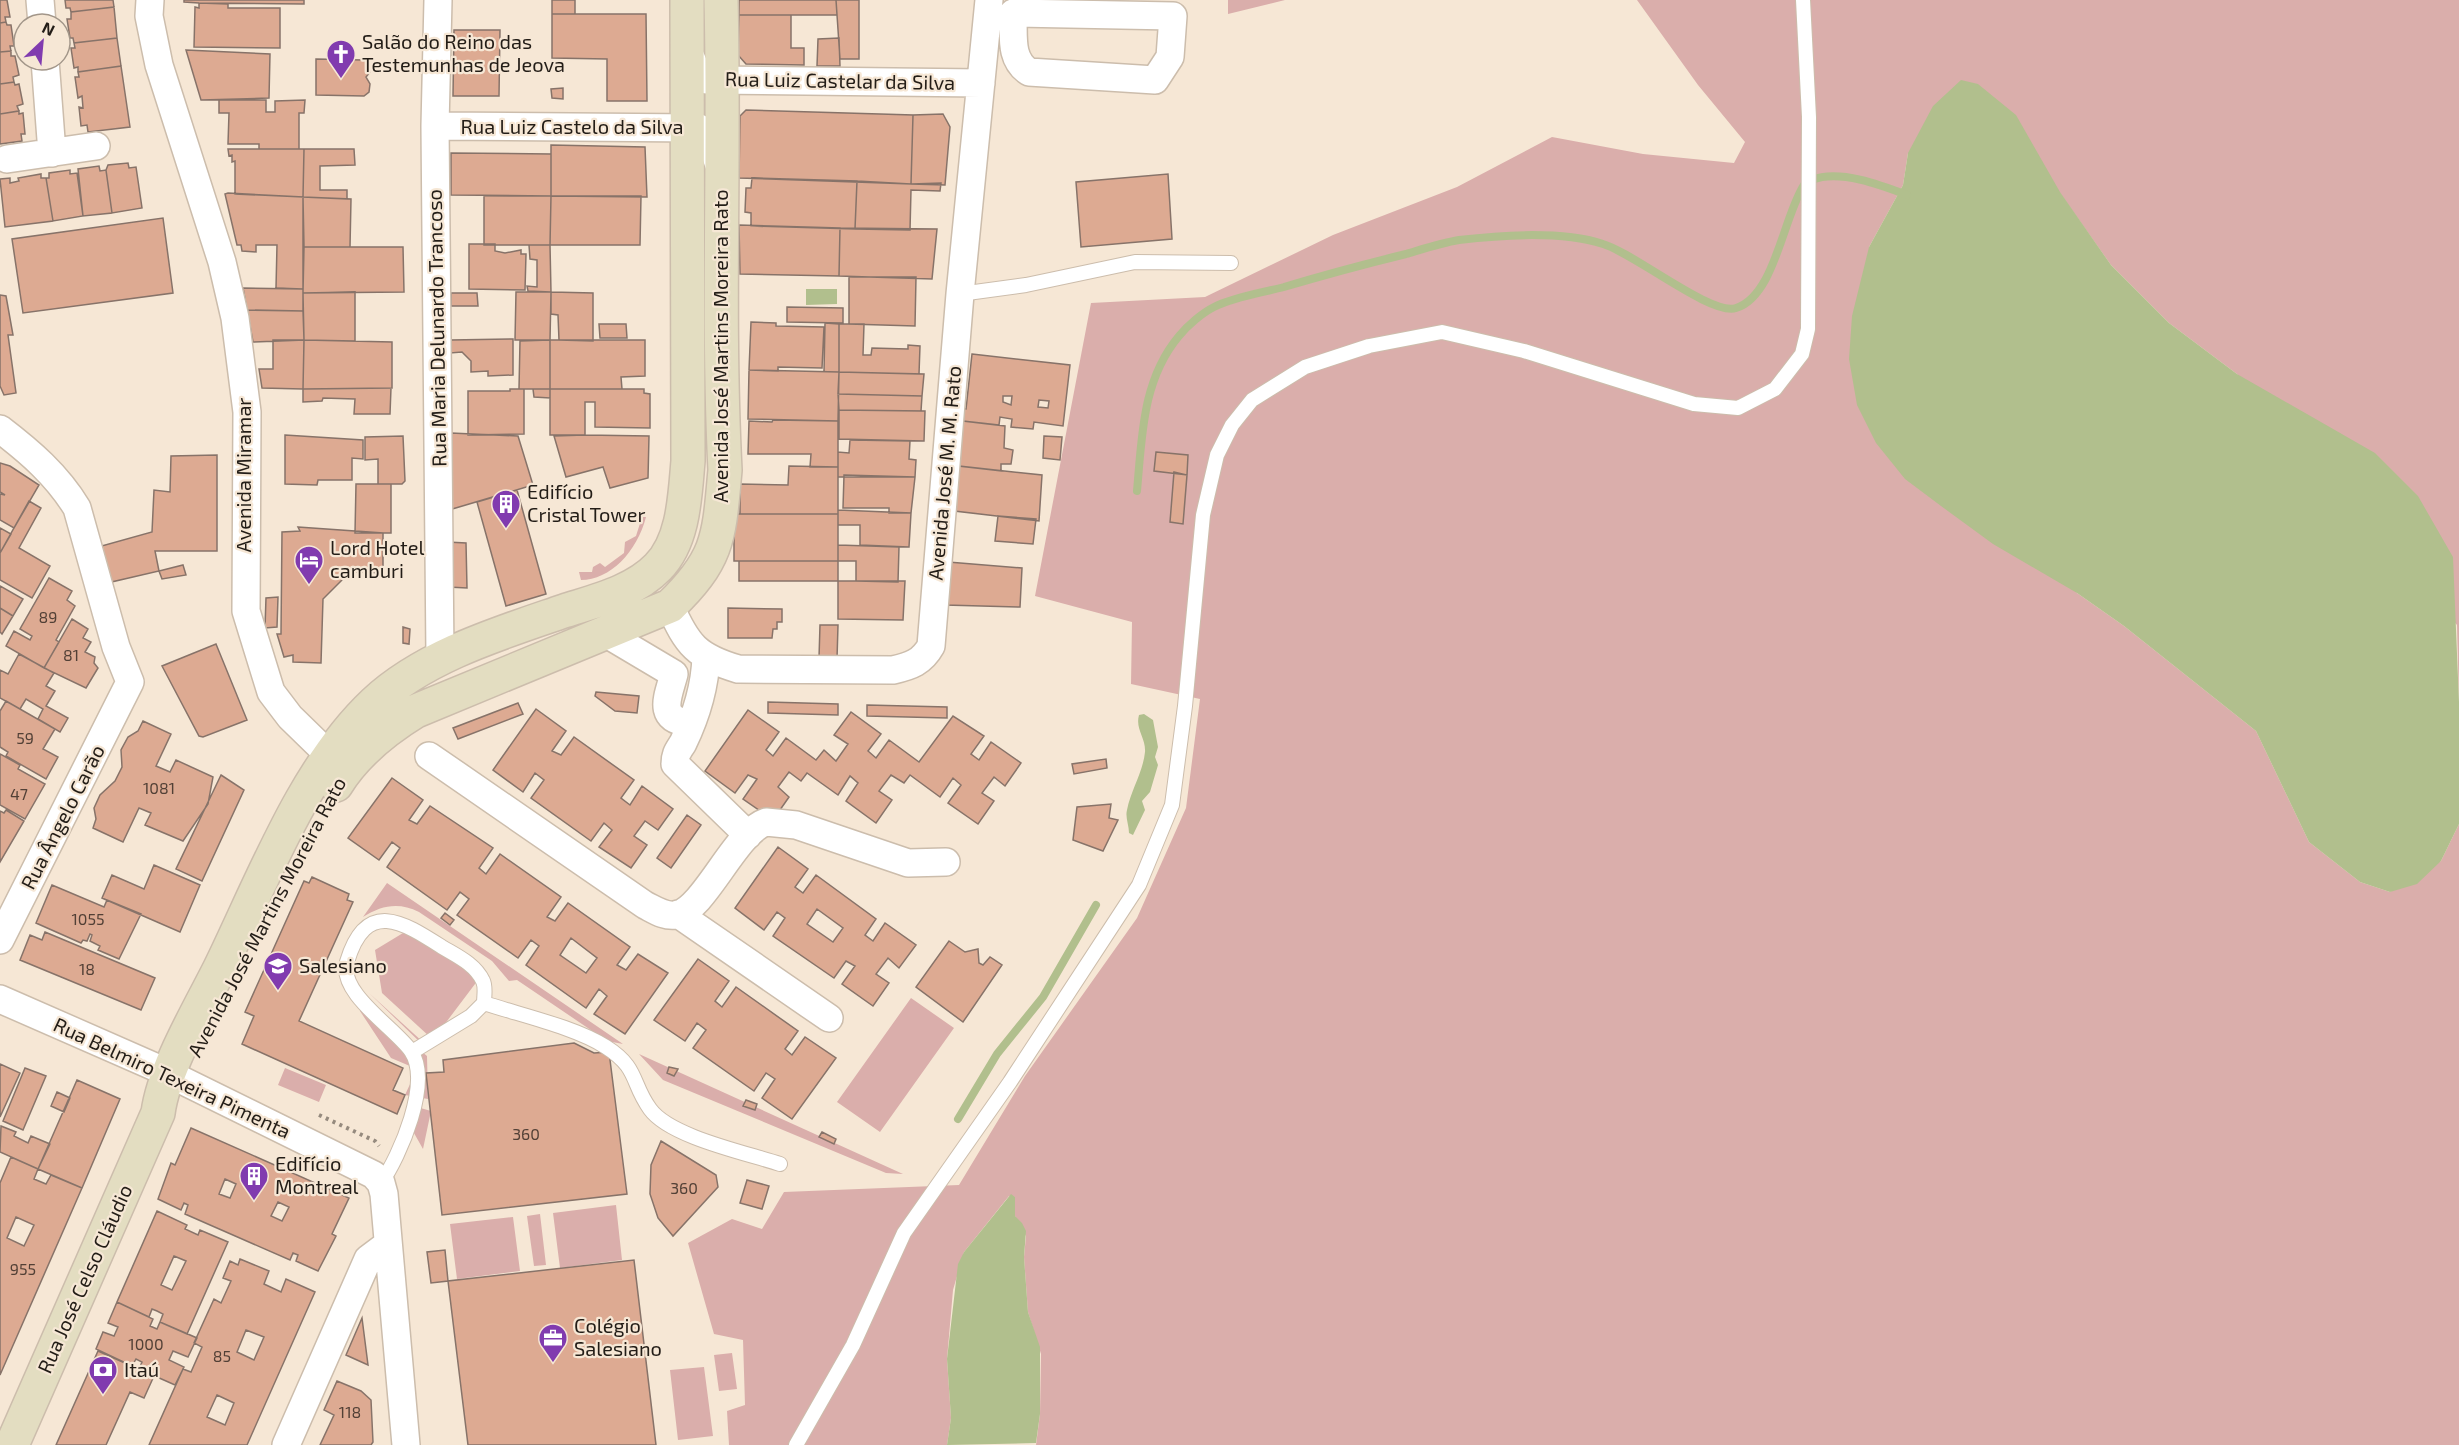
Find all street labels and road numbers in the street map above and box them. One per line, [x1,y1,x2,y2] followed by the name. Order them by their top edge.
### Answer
[725,66,955,94] street label: Rua Luiz Castelar da Silva
[460,114,684,138] street label: Rua Luiz Castelo da Silva
[422,189,450,467] street label: Rua Maria Delunardo Trancoso
[708,189,732,503] street label: Avenida José Martins Moreira Rato
[923,365,965,581] street label: Avenida José M. M. Rato
[231,398,255,552] street label: Avenida Miramar
[15,740,109,893] street label: Rua Ângelo Carão
[182,773,350,1061] street label: Avenida José Martins Moreira Rato
[50,1012,295,1143] street label: Rua Belmiro Texeira Pimenta
[32,1181,137,1377] street label: Rua José Celso Cláudio

